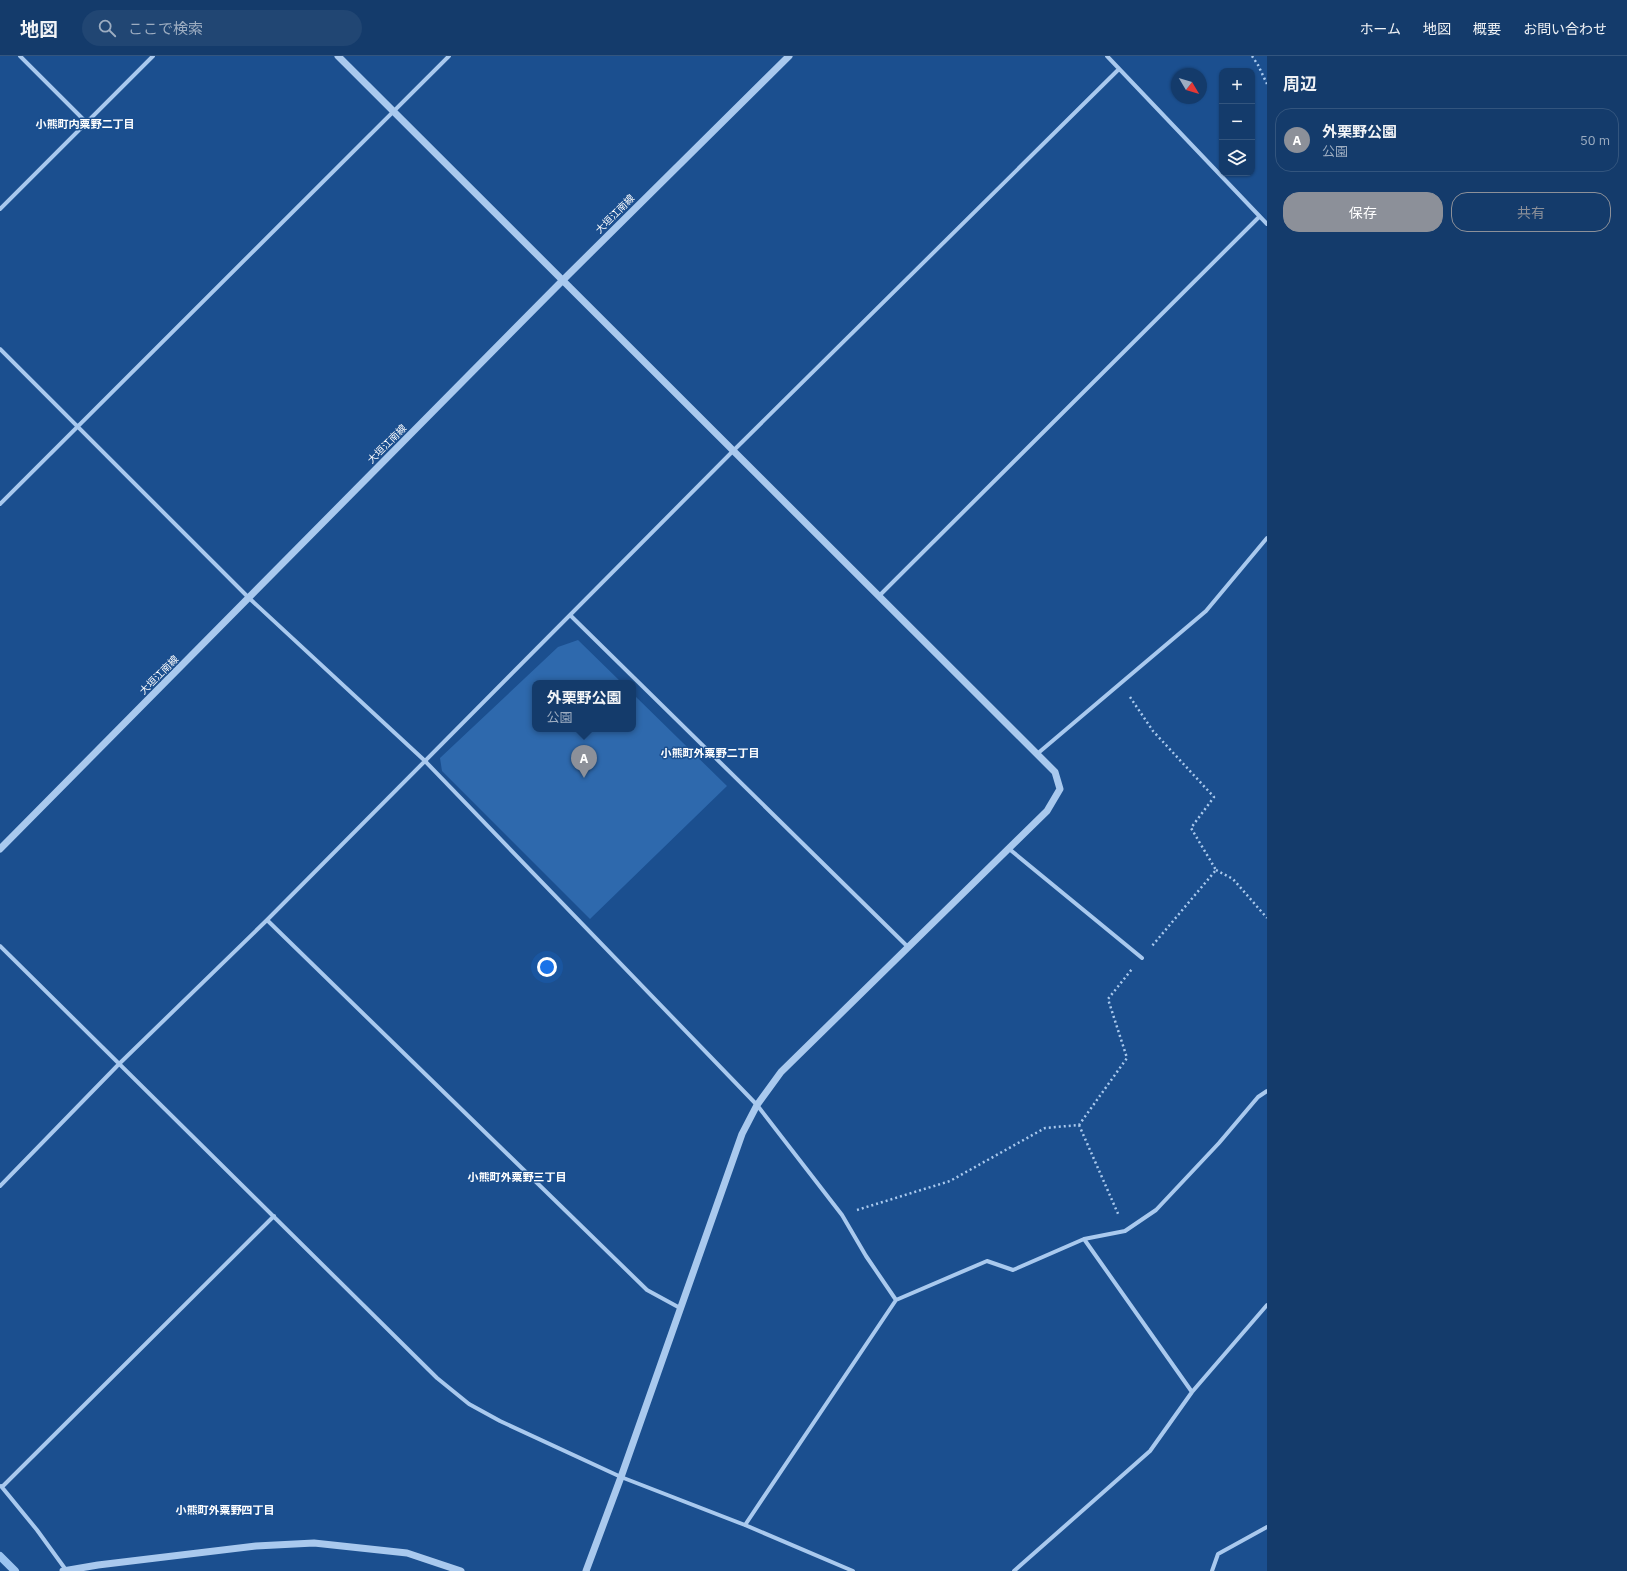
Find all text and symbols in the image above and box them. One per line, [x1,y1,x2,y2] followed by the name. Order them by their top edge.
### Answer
[82,10,362,46] search box
[20,17,58,41] text: 地図
[96,17,118,39] icon: search
[128,19,203,38] text: ここで検索
[1359,20,1401,38] text: ホーム
[1423,20,1451,38] text: 地図
[1473,20,1501,38] text: 概要
[1523,20,1607,38] text: お問い合わせ
[1171,68,1207,104] north arrow
[1219,68,1255,176] map controls
[1219,68,1255,104] button: +
[1283,73,1317,95] text: 周辺
[1219,104,1255,140] button: −
[36,117,135,131] district label: 小熊町内粟野二丁目
[1322,122,1397,141] text: 外栗野公園
[1293,132,1301,149] text: A
[1580,132,1610,149] text: 50 m
[1219,140,1255,176] button: layers
[1322,143,1348,160] text: 公園
[593,192,637,236] street label: 大垣江南線
[1283,192,1443,232] button: 保存
[1451,192,1611,232] button: 共有
[365,422,409,466] street label: 大垣江南線
[137,653,181,697] street label: 大垣江南線
[532,680,636,732] popup
[546,688,622,707] text: 外栗野公園
[546,709,573,726] text: 公園
[571,745,597,778] pin: A
[661,746,760,760] district label: 小熊町外粟野二丁目
[537,957,557,977] your location
[468,1170,567,1184] district label: 小熊町外粟野三丁目
[176,1503,275,1517] district label: 小熊町外粟野四丁目

